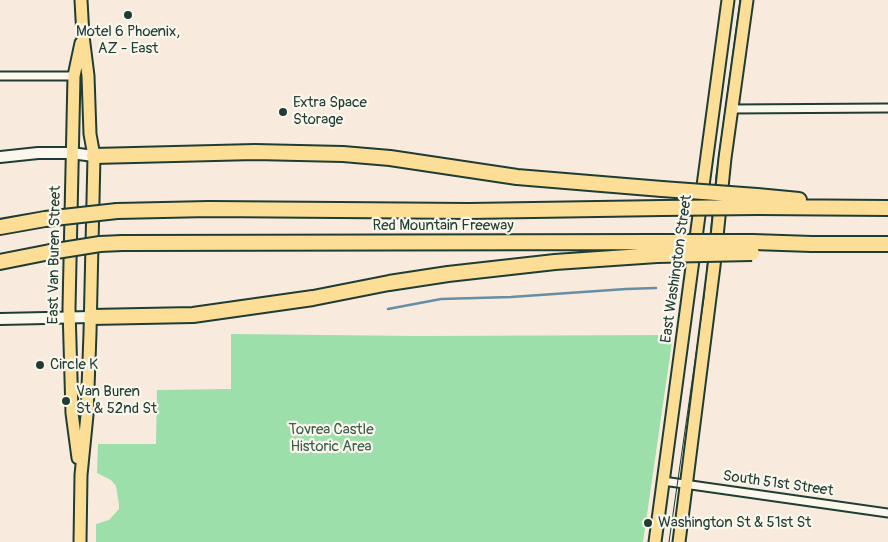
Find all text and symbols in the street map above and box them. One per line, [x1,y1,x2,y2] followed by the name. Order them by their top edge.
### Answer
[122,9,134,21] marker: Motel 6 Phoenix, AZ - East
[76,23,180,58] place label: Motel 6 Phoenix, AZ - East
[293,94,367,129] place label: Extra Space Storage
[277,106,289,118] marker: Extra Space Storage
[45,186,65,324] street label: East Van Buren Street
[658,194,696,344] street label: East Washington Street
[372,217,514,235] street label: Red Mountain Freeway
[50,356,98,374] place label: Circle K
[34,359,46,371] marker: Circle K
[76,383,157,418] place label: Van Buren St & 52nd St
[60,395,72,407] marker: Van Buren St & 52nd St
[288,421,374,456] park label: Tovrea Castle Historic Area
[722,467,834,501] street label: South 51st Street
[658,514,811,532] place label: Washington St & 51st St
[642,517,654,529] marker: Washington St & 51st St

